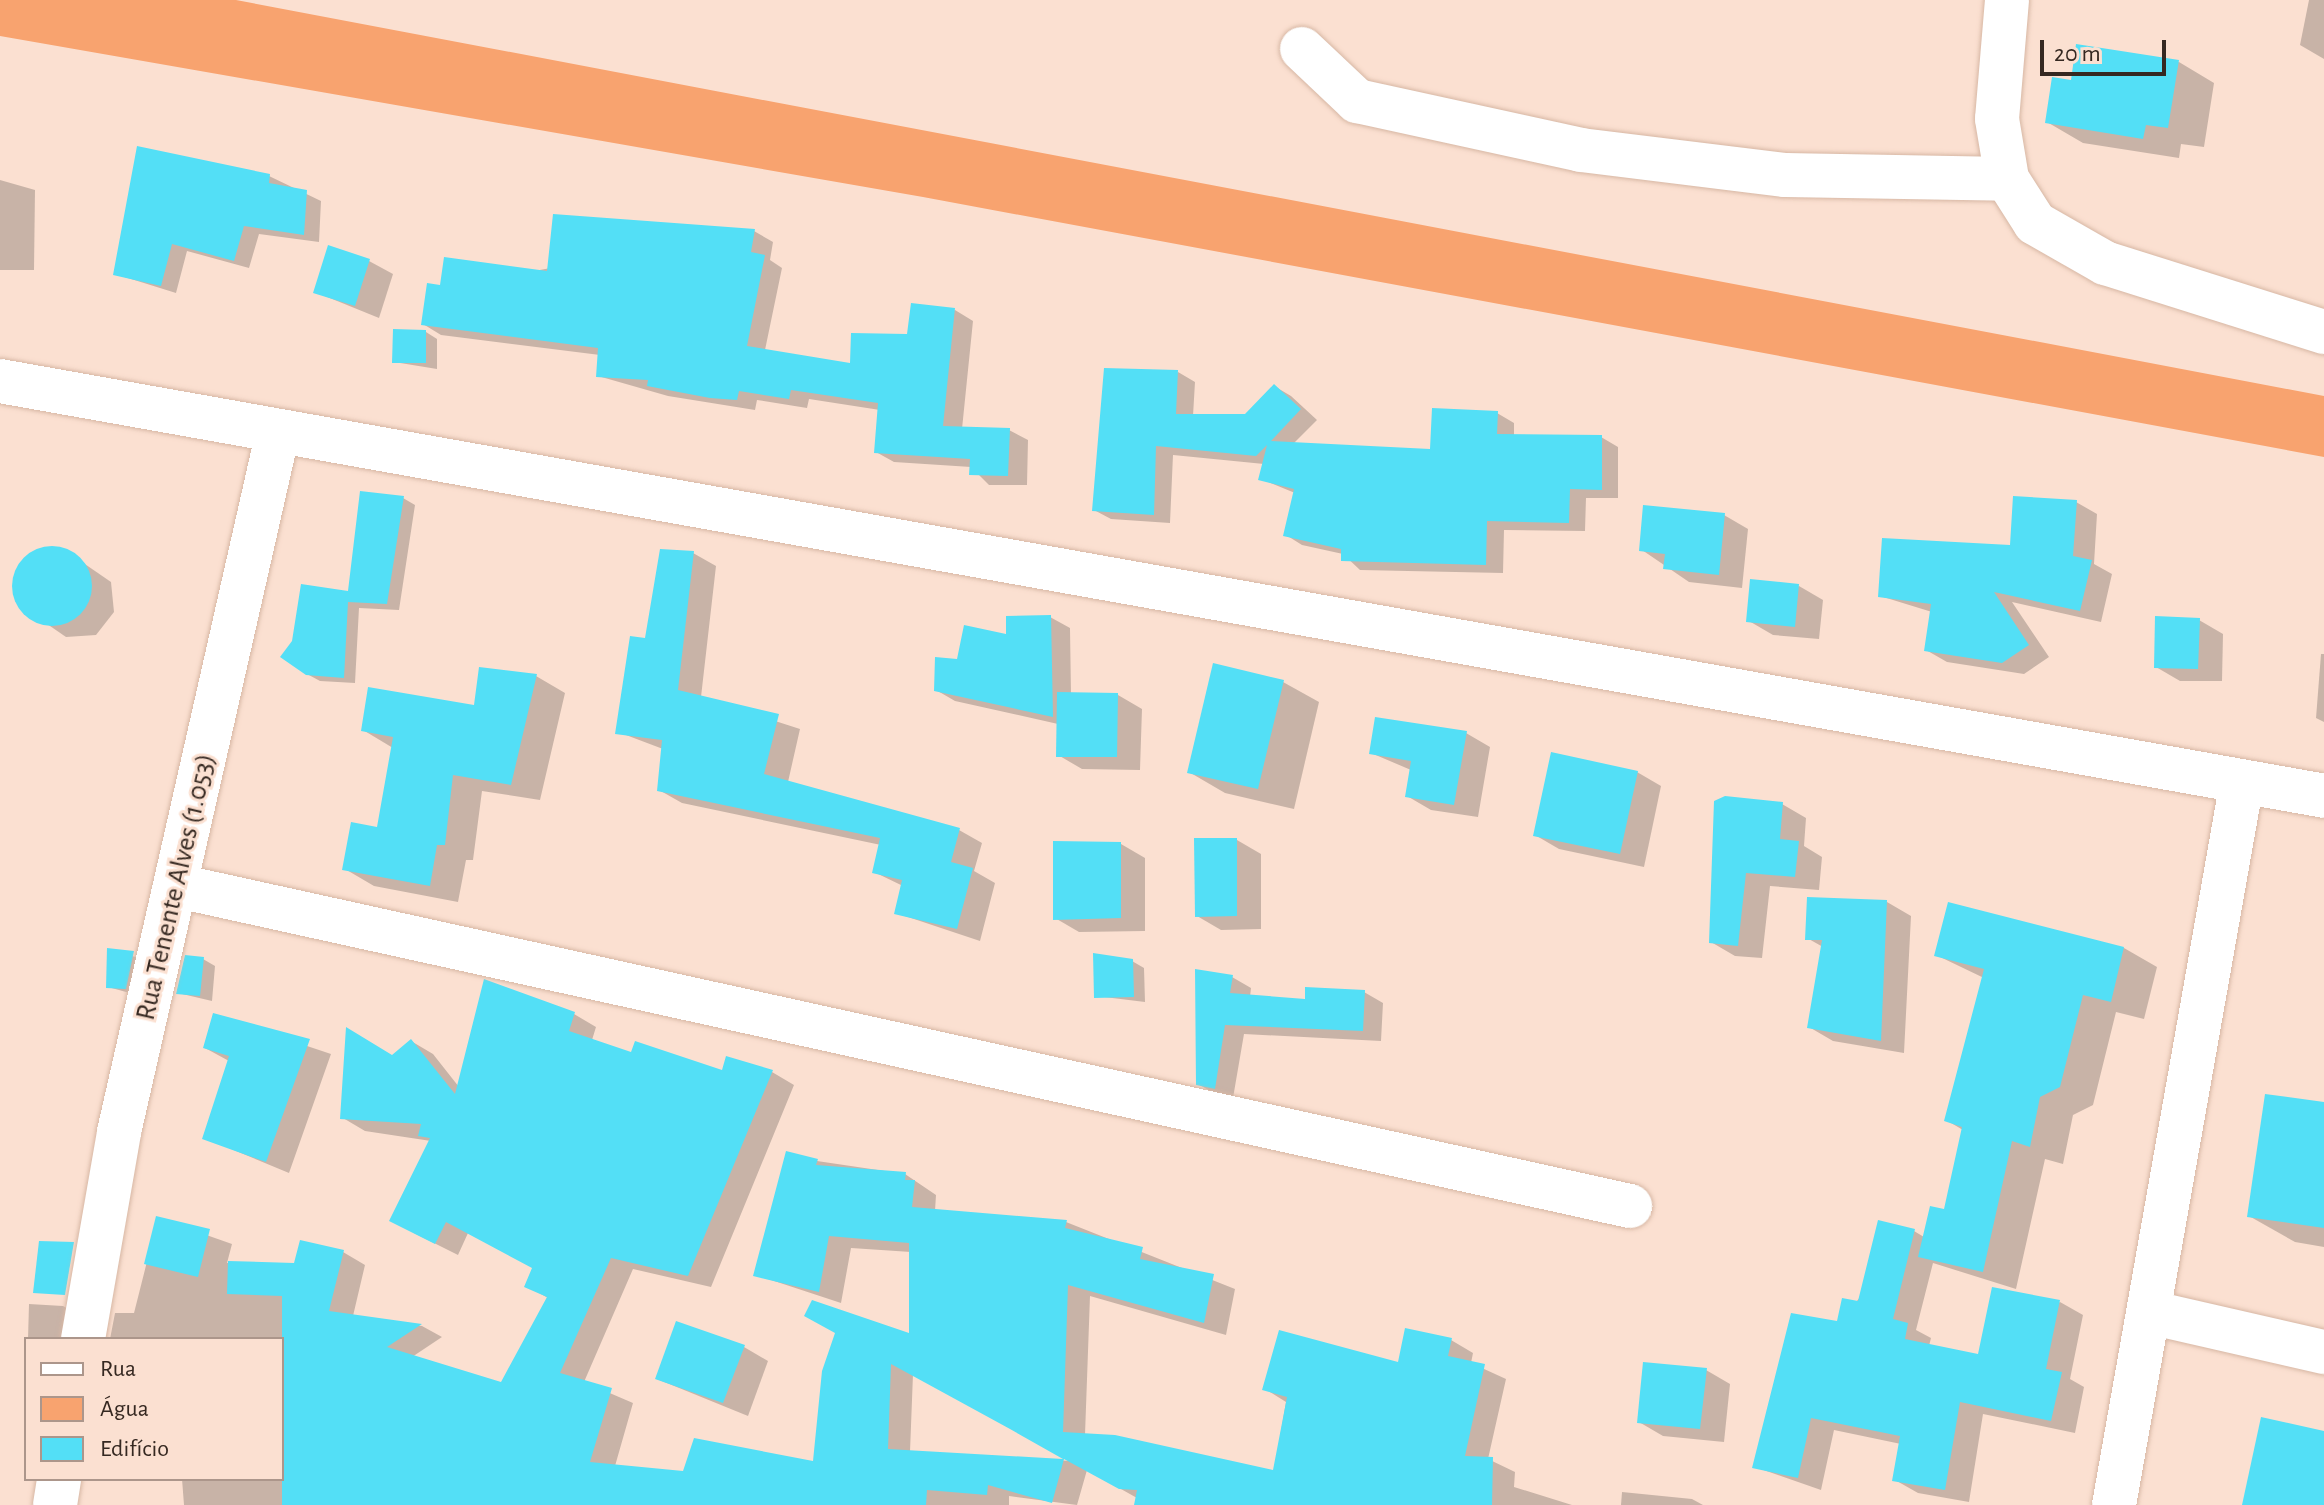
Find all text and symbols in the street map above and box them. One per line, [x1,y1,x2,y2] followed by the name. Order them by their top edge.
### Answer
[2044,24,2170,74] scale bar
[2054,42,2101,66] text: 20 m
[129,750,223,1024] street label: Rua Tenente Alves (1.053)
[24,1337,284,1481] legend
[100,1357,136,1381] text: Rua
[100,1397,149,1421] text: Água
[100,1437,169,1461] text: Edifício

